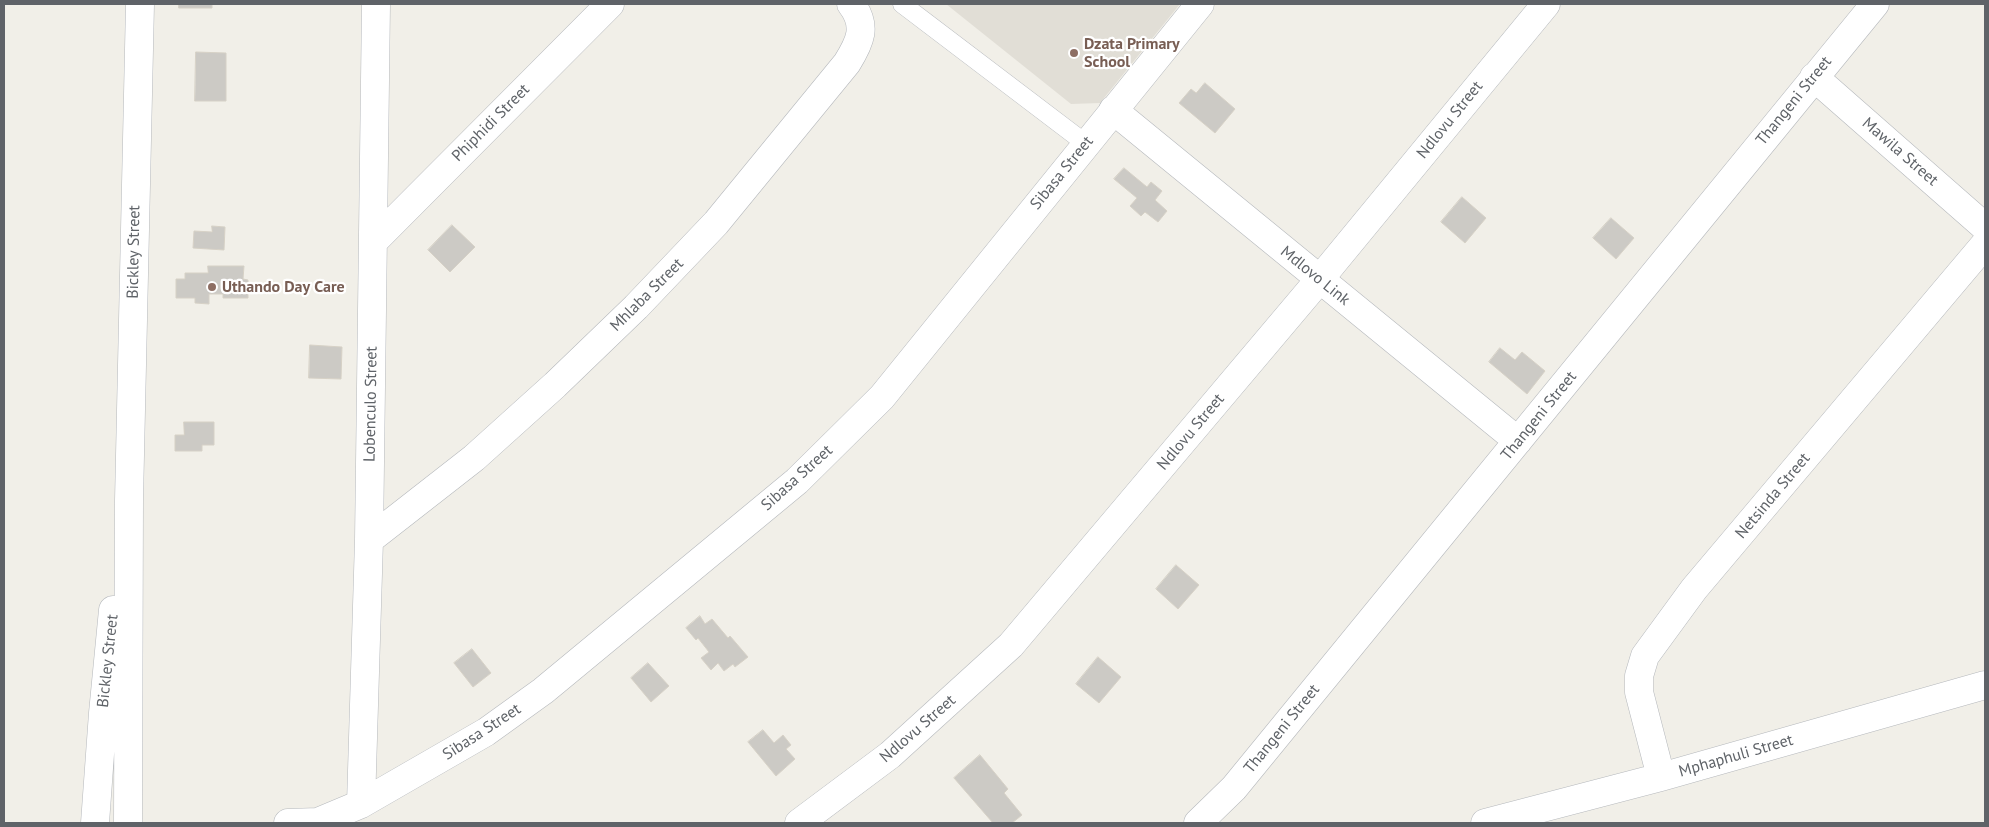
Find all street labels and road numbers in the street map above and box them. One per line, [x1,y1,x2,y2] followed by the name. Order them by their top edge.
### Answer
[1752,53,1836,149] street label: Thangeni Street
[1413,77,1487,163] street label: Ndlovu Street
[448,80,534,166] street label: Phiphidi Street
[1858,114,1942,190] street label: Mawila Street
[1026,132,1098,214] street label: Sibasa Street
[124,205,144,299] street label: Bickley Street
[1276,242,1354,310] street label: Mdlovo Link
[606,254,688,336] street label: Mhlaba Street
[360,346,382,462] street label: Lobenculo Street
[1497,368,1581,464] street label: Thangeni Street
[1153,390,1229,474] street label: Ndlovu Street
[757,441,837,515] street label: Sibasa Street
[1732,449,1814,543] street label: Netsinda Street
[94,613,122,709] street label: Bickley Street
[1240,681,1324,777] street label: Thangeni Street
[876,691,960,767] street label: Ndlovu Street
[439,700,525,764] street label: Sibasa Street
[1677,730,1795,782] street label: Mphaphuli Street

